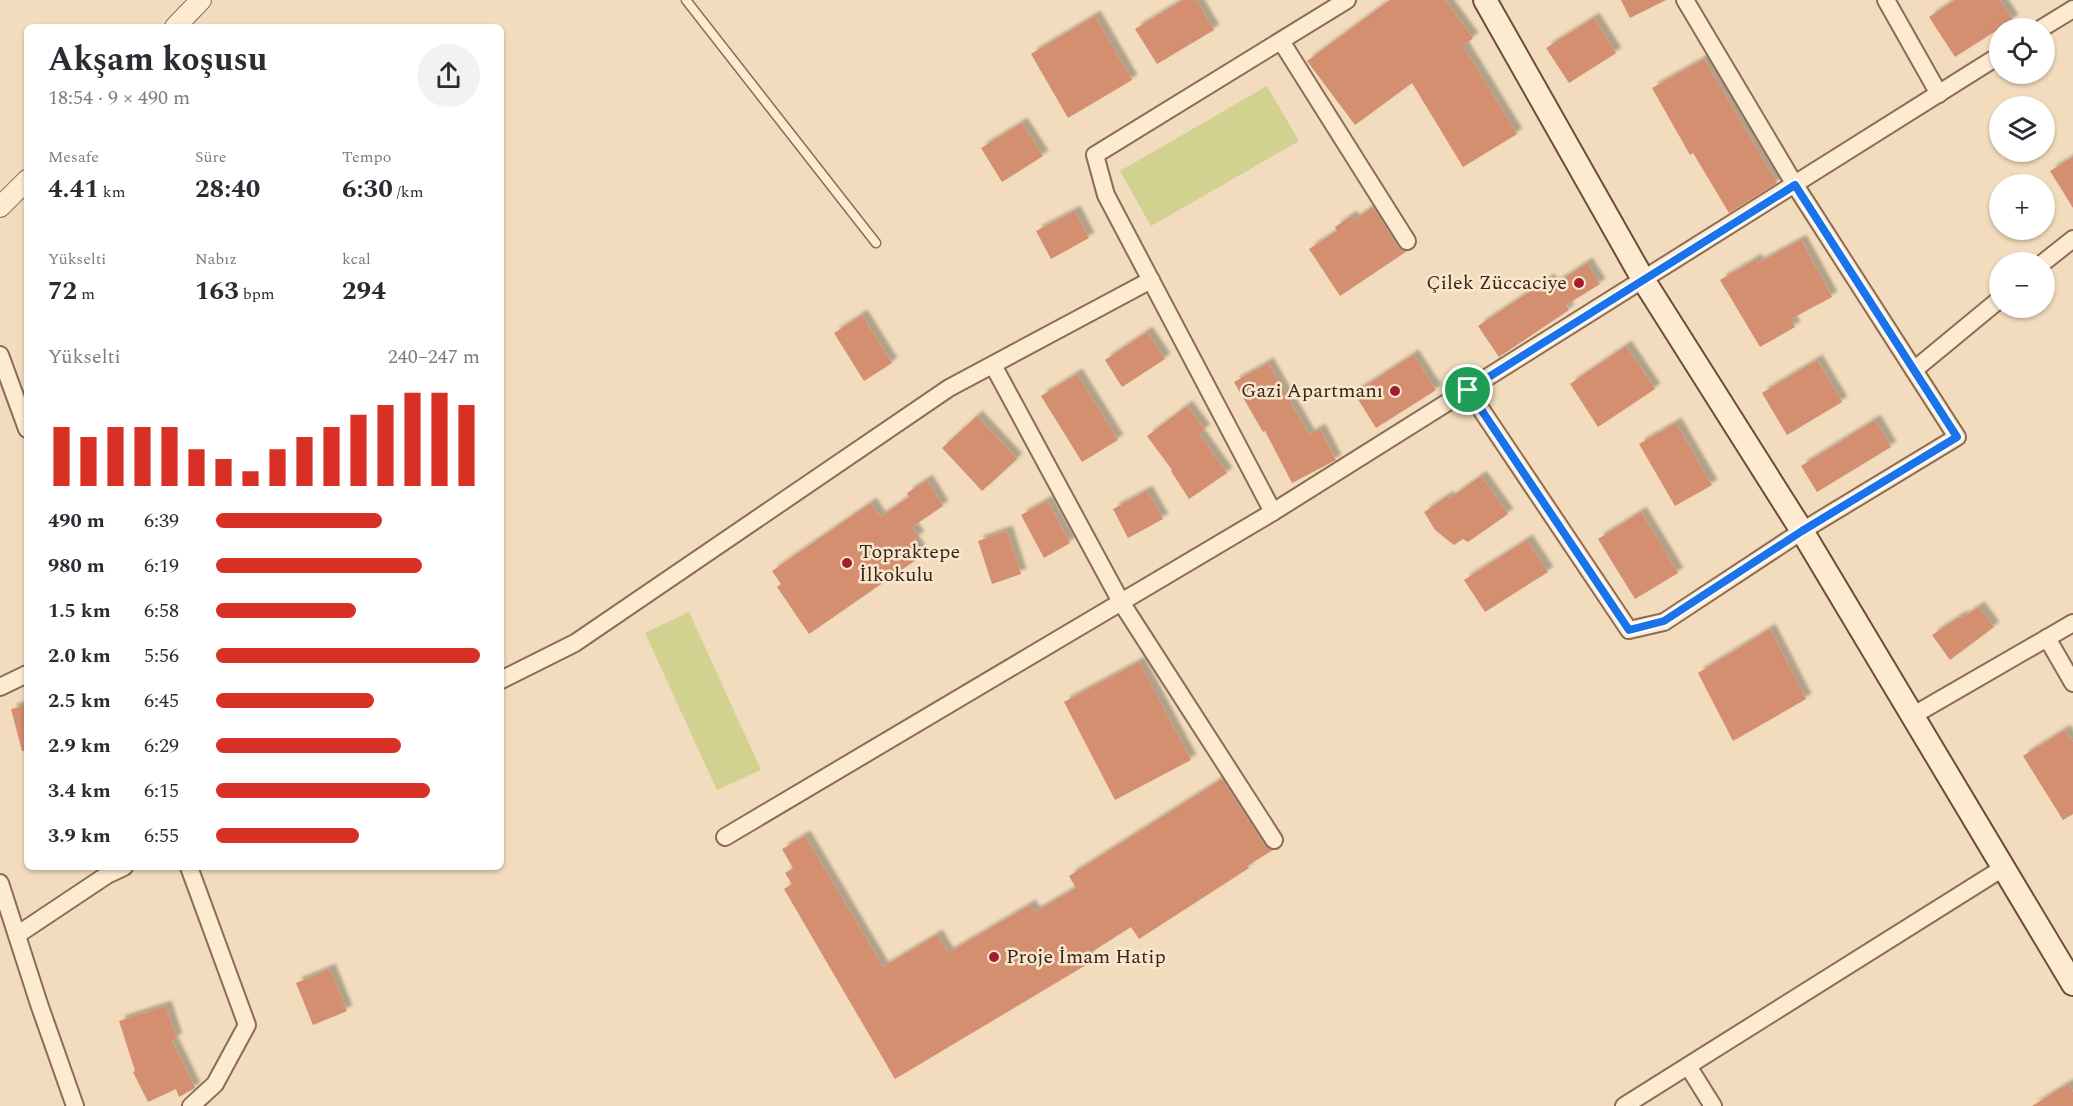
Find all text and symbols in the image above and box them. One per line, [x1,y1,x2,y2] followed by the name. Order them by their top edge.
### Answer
[1989,18,2055,318] map controls
[1989,18,2055,84] button: locate
[48,35,267,85] text: Akşam koşusu
[417,44,480,107] button: share
[48,83,190,113] text: 18:54 · 9 × 490 m
[1989,96,2055,162] button: layers
[48,145,99,169] text: Mesafe
[195,145,227,169] text: Süre
[342,145,391,169] text: Tempo
[48,169,99,209] text: 4.41
[195,169,260,209] text: 28:40
[342,169,393,209] text: 6:30
[1989,174,2055,240] button: +
[99,180,125,204] text: km
[393,180,423,204] text: /km
[48,247,106,271] text: Yükselti
[195,247,237,271] text: Nabız
[342,247,371,271] text: kcal
[1989,252,2055,318] button: −
[1426,268,1567,298] place label: Çilek Züccaciye
[48,271,77,311] text: 72
[195,271,239,311] text: 163
[342,271,386,311] text: 294
[1572,276,1586,290] marker: Çilek Züccaciye
[77,282,95,306] text: m
[239,282,275,306] text: bpm
[48,342,121,372] text: Yükselti
[388,342,480,372] text: 240–247 m
[1442,364,1493,415] pin
[1451,373,1484,406] icon: arrive
[1241,376,1383,406] place label: Gazi Apartmanı
[1388,384,1402,398] marker: Gazi Apartmanı
[48,506,105,536] text: 490 m
[144,506,179,536] text: 6:39
[859,537,960,590] place label: Topraktepe İlkokulu
[48,551,105,581] text: 980 m
[144,551,179,581] text: 6:19
[840,556,854,570] marker: Topraktepe İlkokulu
[48,596,111,626] text: 1.5 km
[144,596,179,626] text: 6:58
[48,641,111,671] text: 2.0 km
[144,641,179,671] text: 5:56
[48,686,111,716] text: 2.5 km
[144,686,179,716] text: 6:45
[48,731,111,761] text: 2.9 km
[144,731,179,761] text: 6:29
[48,776,111,806] text: 3.4 km
[144,776,179,806] text: 6:15
[48,821,111,851] text: 3.9 km
[144,821,179,851] text: 6:55
[1006,942,1166,972] place label: Proje İmam Hatip
[987,950,1001,964] marker: Proje İmam Hatip

